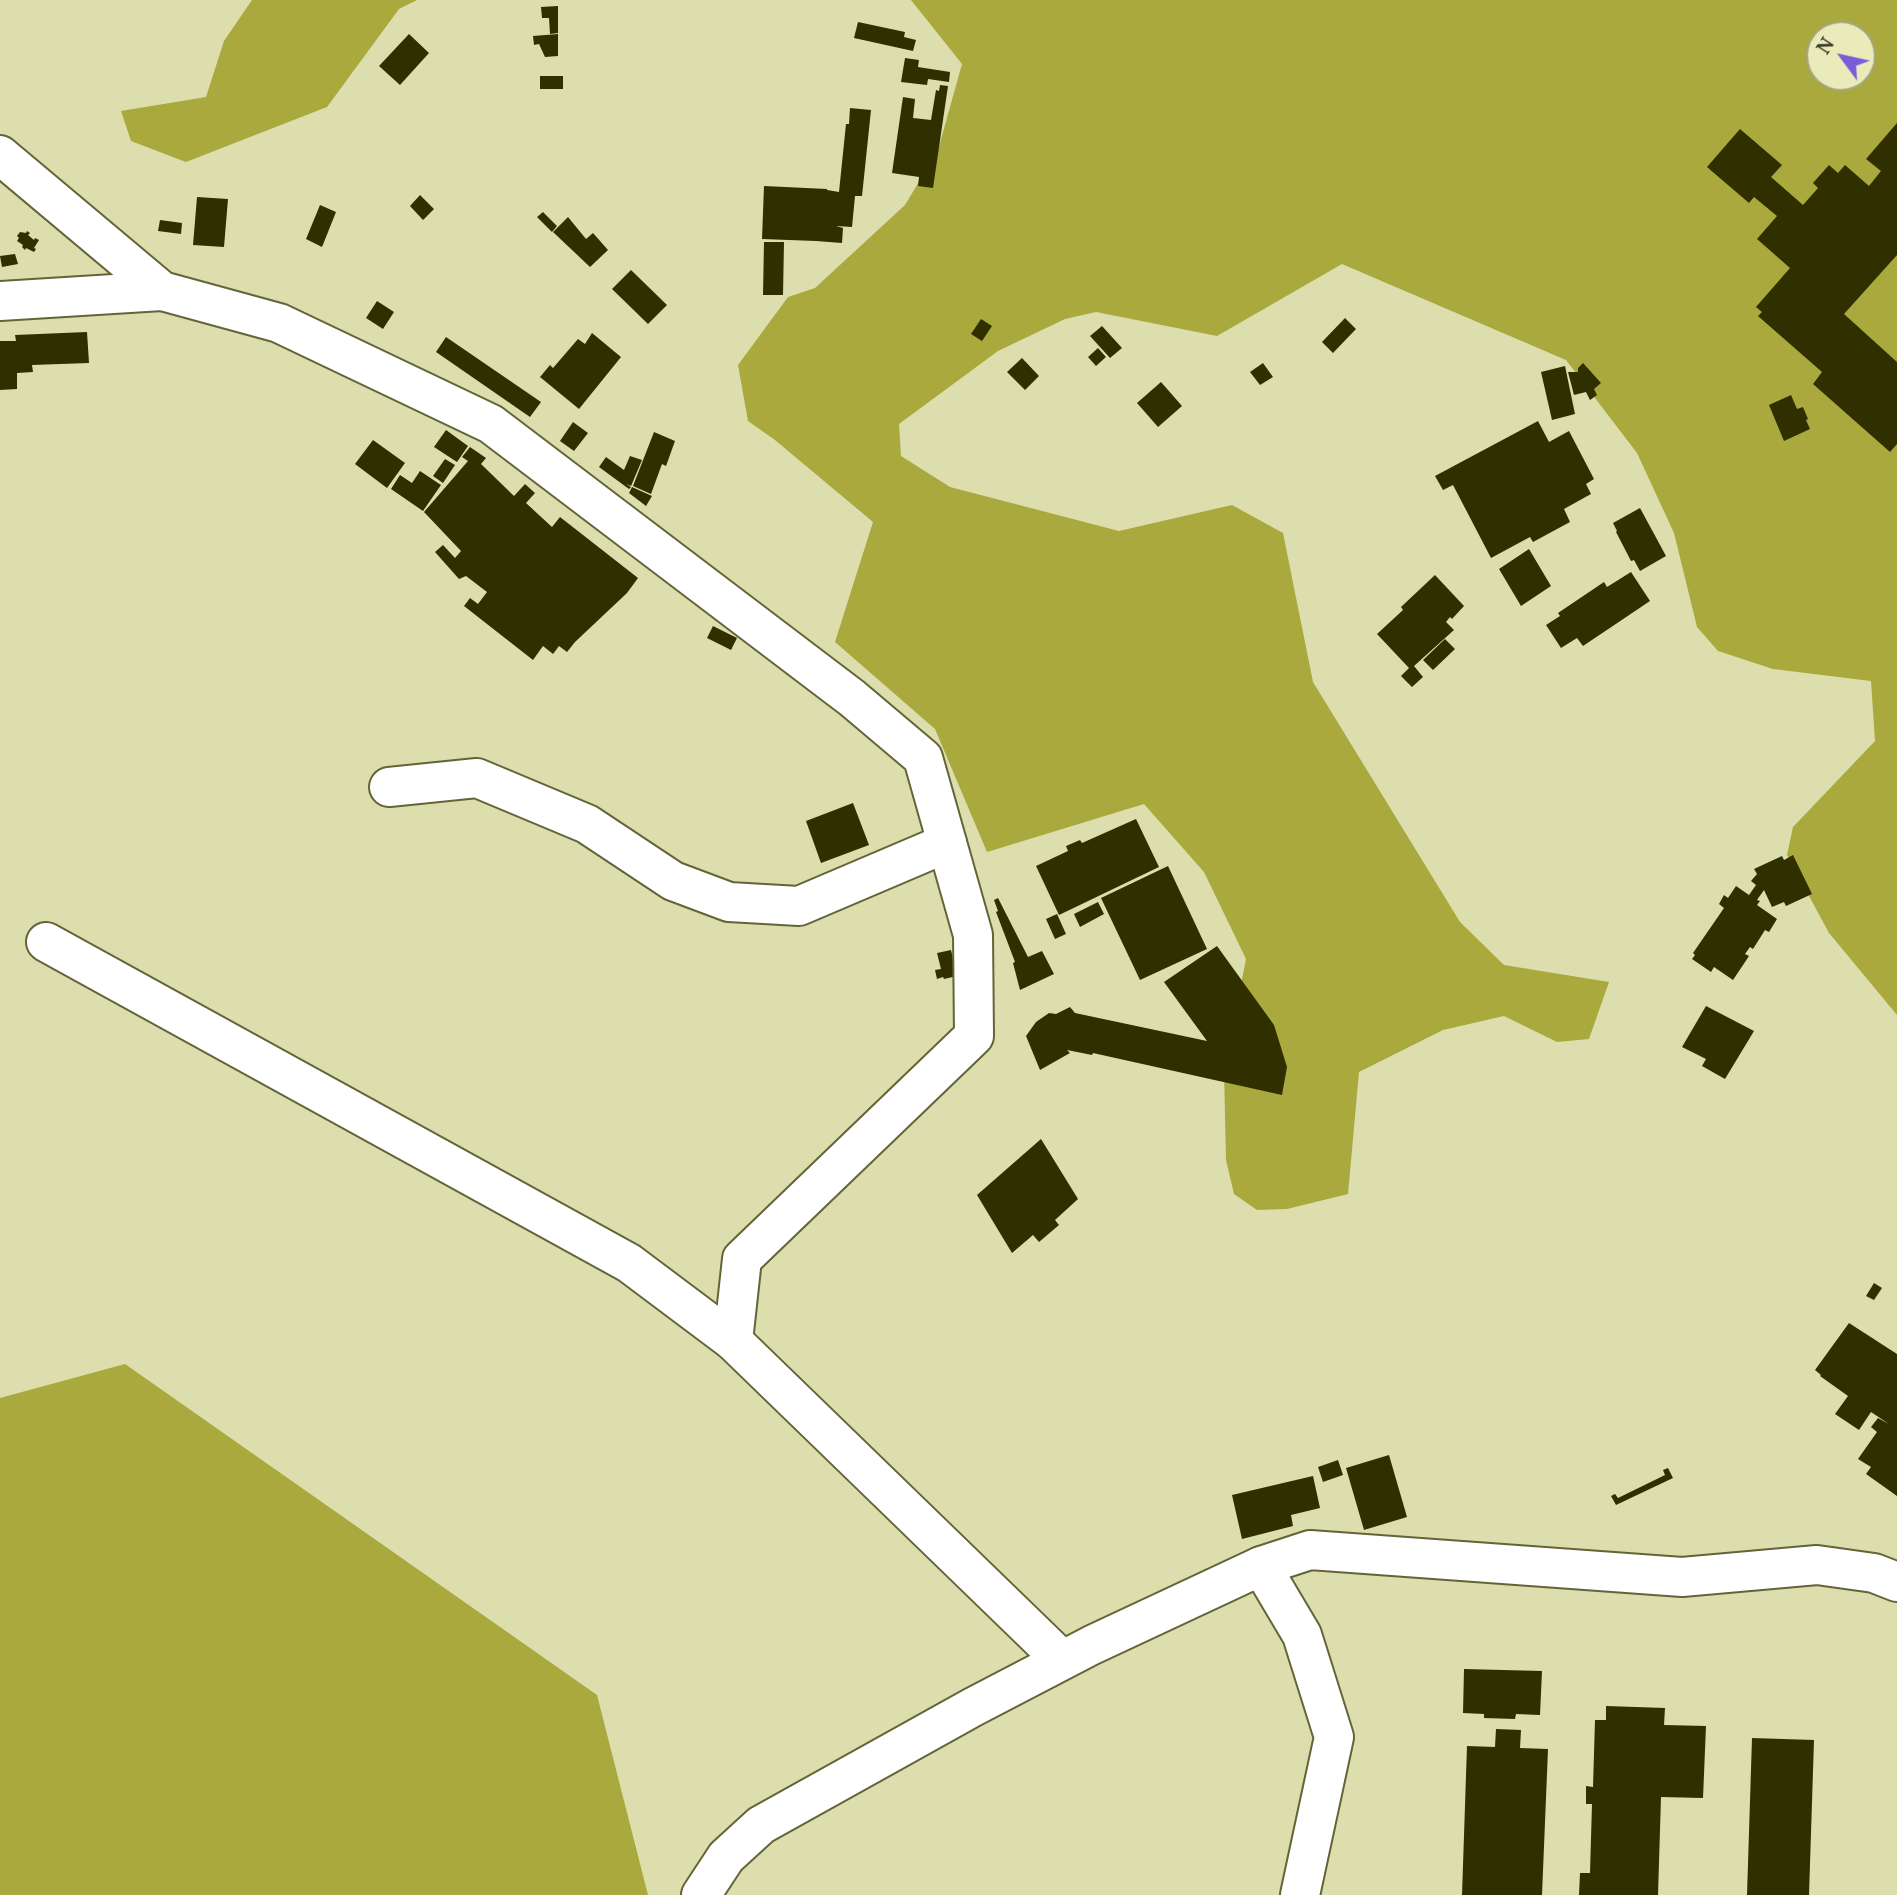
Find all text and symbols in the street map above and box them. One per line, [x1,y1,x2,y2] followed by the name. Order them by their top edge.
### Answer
[1806,21,1876,91] north arrow
[1810,32,1840,59] text: N

